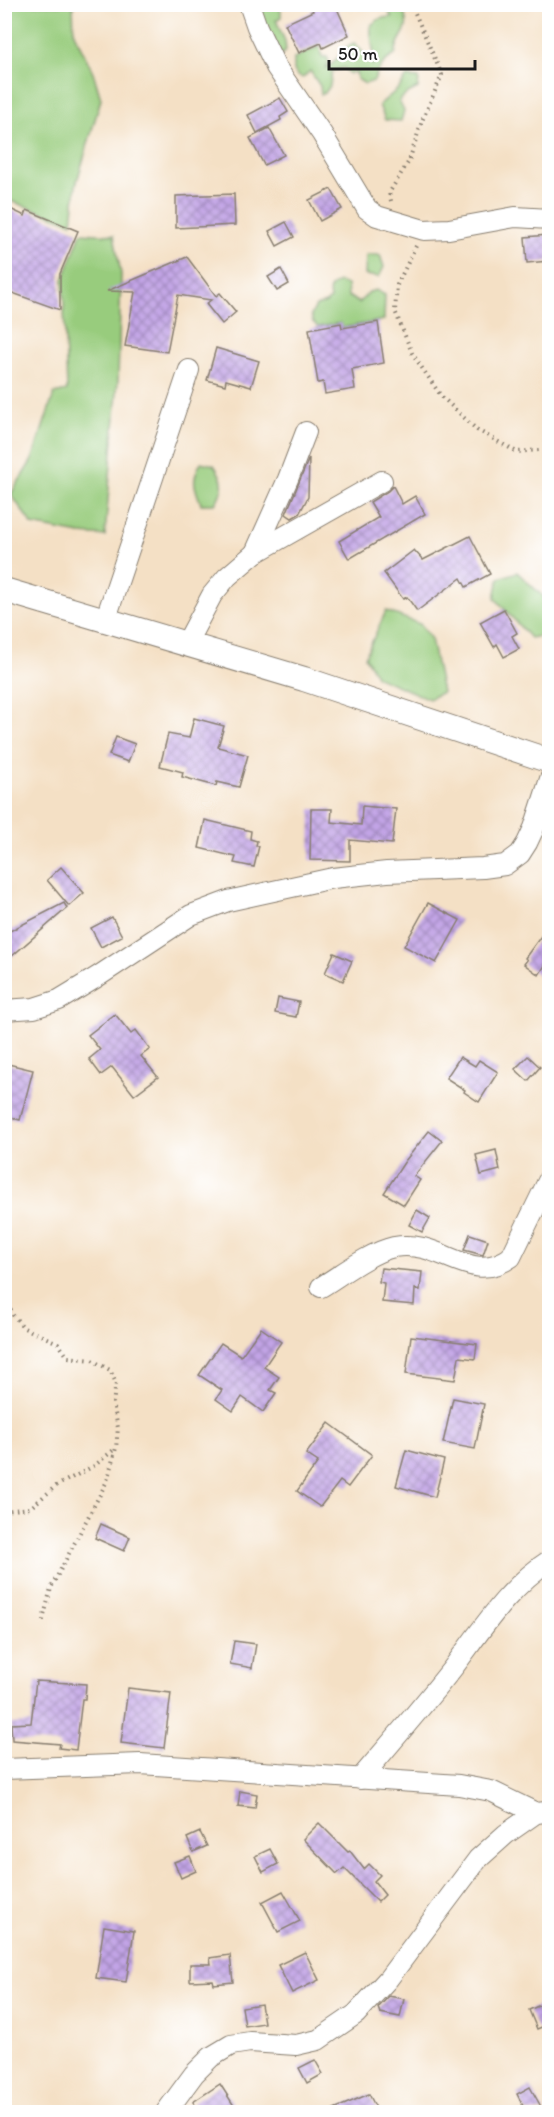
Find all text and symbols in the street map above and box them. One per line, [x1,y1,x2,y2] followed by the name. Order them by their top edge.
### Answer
[329,33,474,71] scale bar
[338,43,378,65] text: 50 m

